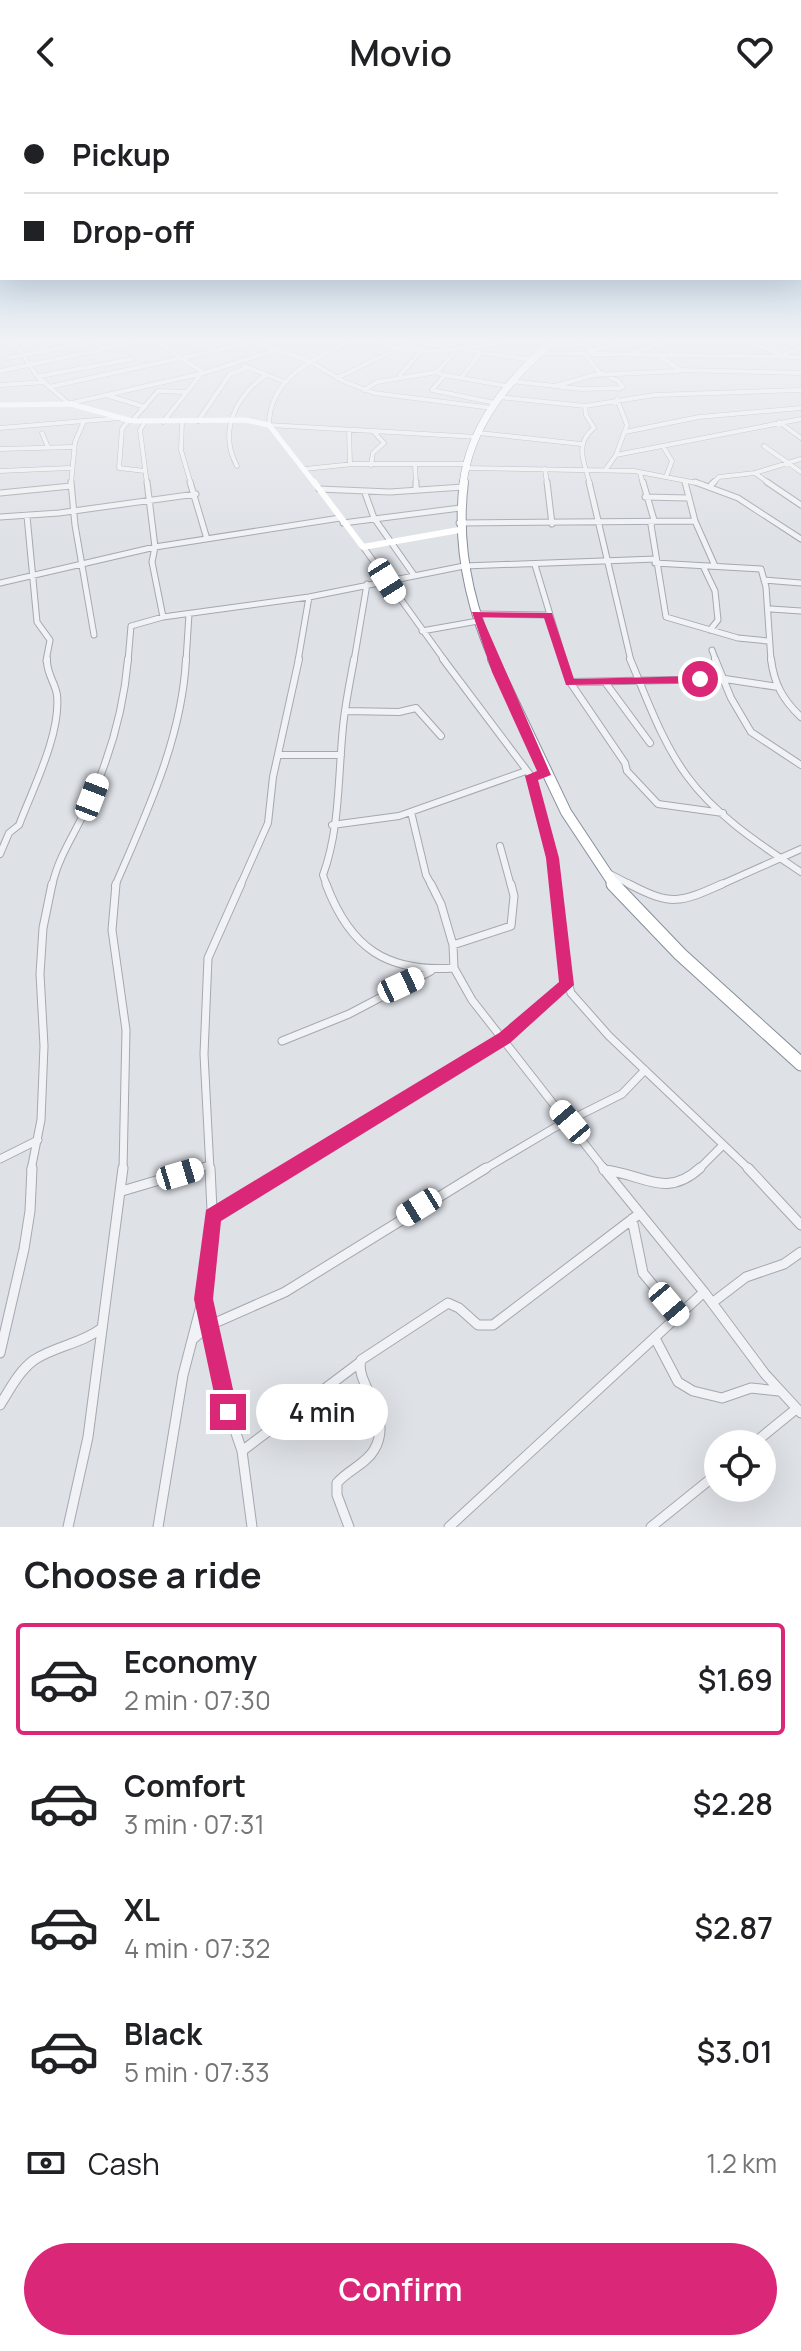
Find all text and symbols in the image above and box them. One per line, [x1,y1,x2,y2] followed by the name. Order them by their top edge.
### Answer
[349,28,452,77] text: Movio
[24,30,68,74] icon: back
[733,30,777,74] icon: heart
[72,134,170,175] text: Pickup
[72,211,194,252] text: Drop-off
[364,554,410,608] car
[682,661,718,697] route start
[72,770,112,824] car
[374,964,428,1006] car
[545,1096,595,1148] car
[154,1156,206,1192] car
[392,1184,446,1230] car
[644,1278,694,1330] car
[256,1384,388,1440] callout: 4 min
[210,1394,246,1430] route end
[289,1394,355,1430] text: 4 min
[704,1430,776,1502] map controls
[704,1430,776,1502] button: locate
[24,1550,262,1599] text: Choose a ride
[124,1641,257,1682] text: Economy
[28,1643,100,1715] icon: car
[698,1659,773,1700] text: $1.69
[124,1682,271,1718] text: 2 min · 07:30
[124,1765,246,1806] text: Comfort
[28,1767,100,1839] icon: car
[693,1783,773,1824] text: $2.28
[124,1806,265,1842] text: 3 min · 07:31
[124,1889,160,1930] text: XL
[28,1891,100,1963] icon: car
[695,1907,773,1948] text: $2.87
[124,1930,270,1966] text: 4 min · 07:32
[124,2013,202,2054] text: Black
[28,2015,100,2087] icon: car
[697,2031,773,2072] text: $3.01
[124,2054,270,2090] text: 5 min · 07:33
[24,2141,68,2185] icon: cash
[88,2143,160,2184] text: Cash
[706,2145,777,2181] text: 1.2 km
[24,2243,777,2335] button: Confirm

